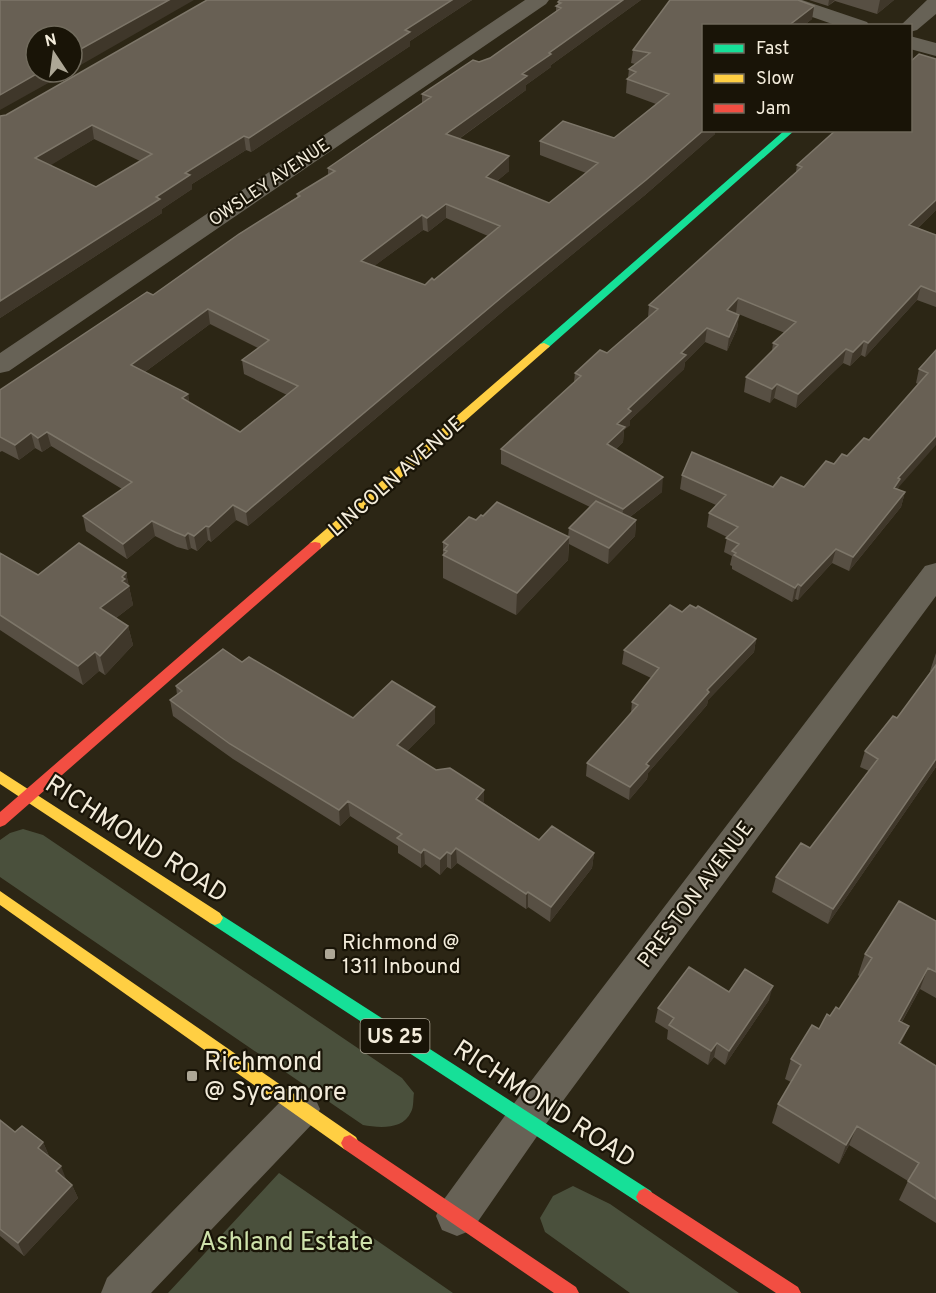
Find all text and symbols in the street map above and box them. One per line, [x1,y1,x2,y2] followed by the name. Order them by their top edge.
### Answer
[24,24,84,84] north arrow
[702,24,912,132] legend
[43,30,59,52] text: N
[756,38,789,61] text: Fast
[756,68,794,91] text: Slow
[756,98,791,121] text: Jam
[205,134,335,232] street label: OWSLEY AVENUE
[323,411,471,544] street label: LINCOLN AVENUE
[38,769,233,911] street label: RICHMOND ROAD
[632,816,760,974] street label: PRESTON AVENUE
[342,930,461,981] place label: Richmond @ 1311 Inbound
[323,947,337,961] marker: Richmond @ 1311 Inbound
[360,1019,430,1053] road number: US 25
[446,1034,641,1176] street label: RICHMOND ROAD
[204,1047,347,1110] place label: Richmond @ Sycamore
[185,1069,199,1083] marker: Richmond @ Sycamore
[199,1227,373,1260] park label: Ashland Estate

